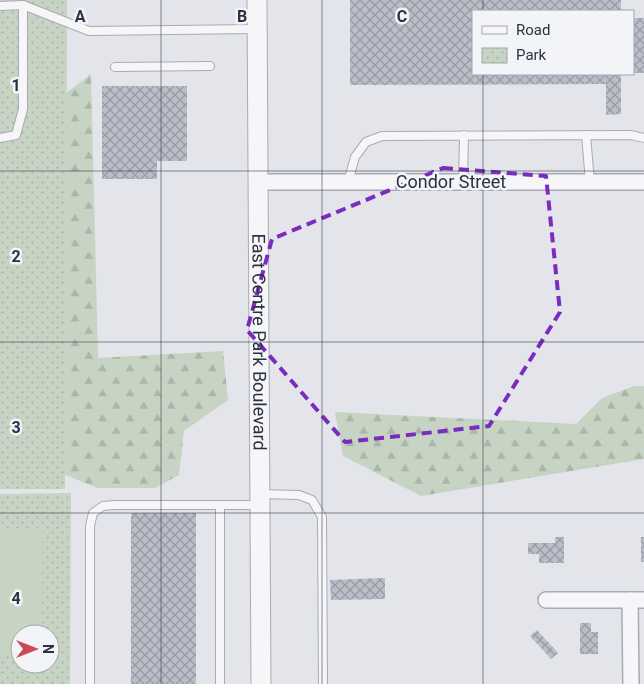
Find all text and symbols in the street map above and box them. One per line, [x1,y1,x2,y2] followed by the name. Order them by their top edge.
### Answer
[75,7,86,26] text: A
[237,7,247,26] text: B
[397,7,407,26] text: C
[472,10,634,75] legend
[516,21,550,39] text: Road
[516,46,547,64] text: Park
[11,76,21,95] text: 1
[396,171,506,192] street label: Condor Street
[248,233,271,451] street label: East Centre Park Boulevard
[11,247,21,266] text: 2
[11,418,21,437] text: 3
[11,589,21,608] text: 4
[10,624,60,674] north arrow
[40,644,56,654] text: N

